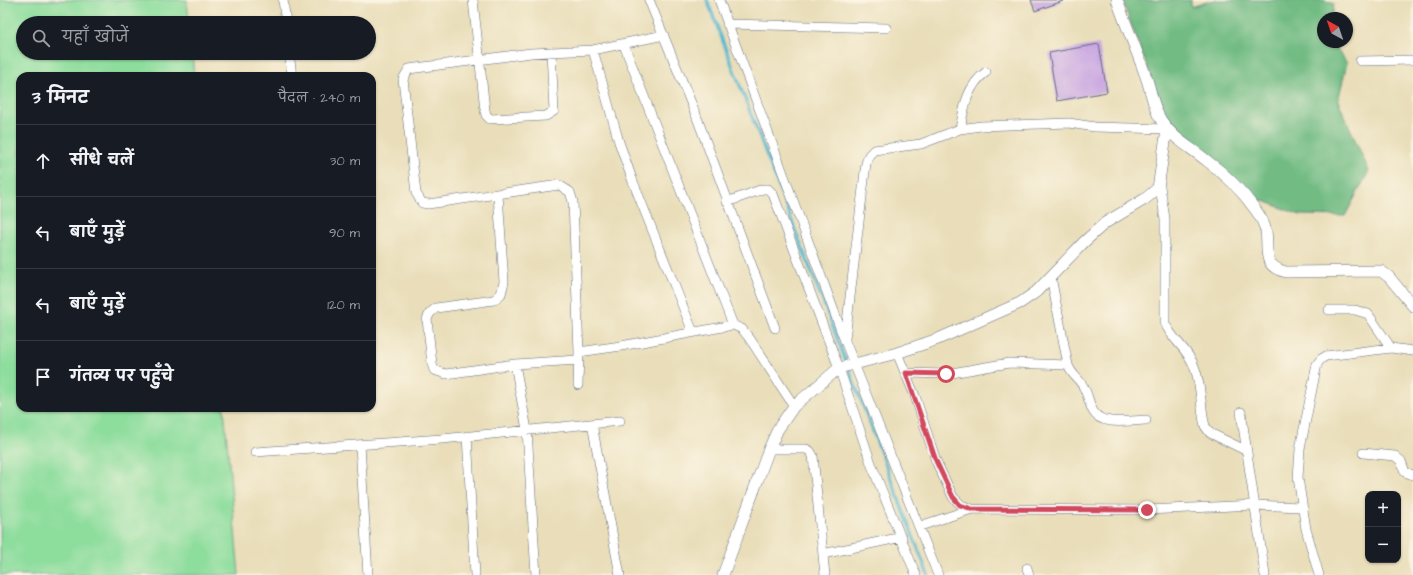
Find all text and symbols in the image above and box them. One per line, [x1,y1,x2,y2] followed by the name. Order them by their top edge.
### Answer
[1317,12,1353,48] north arrow
[16,16,376,60] search box
[30,27,52,49] icon: search
[62,27,129,48] text: यहाँ खोजें
[32,86,89,110] text: 3 मिनट
[278,89,360,107] text: पैदल · 240 m
[32,150,54,172] icon: ahead
[70,150,134,171] text: सीधे चलें
[330,152,360,170] text: 30 m
[32,222,54,244] icon: left
[70,222,125,243] text: बाएँ मुड़ें
[329,224,360,242] text: 90 m
[32,294,54,316] icon: left
[70,294,125,315] text: बाएँ मुड़ें
[327,296,360,314] text: 120 m
[937,365,955,383] route start
[32,366,54,388] icon: arrive
[70,366,173,387] text: गंतव्य पर पहुँचे
[1365,491,1401,563] map controls
[1365,491,1401,527] button: +
[1138,501,1156,519] route end
[1365,527,1401,563] button: −

